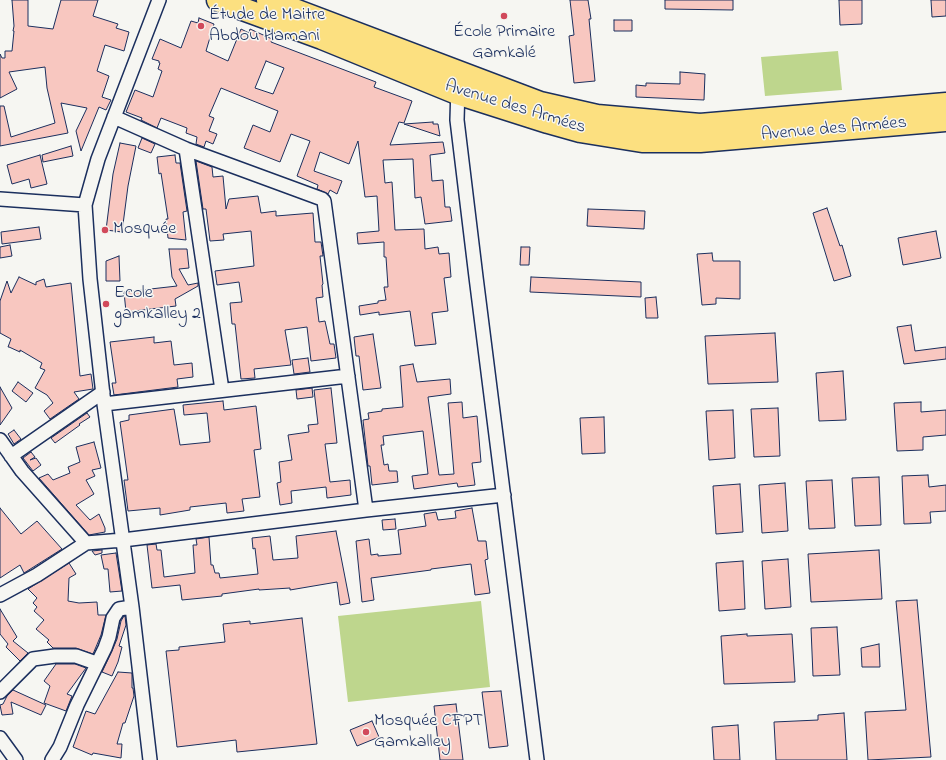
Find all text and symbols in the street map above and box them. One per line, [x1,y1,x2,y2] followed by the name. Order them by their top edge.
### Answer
[209,5,325,48] place label: Étude de Maitre Abdou Hamani
[499,11,509,21] marker: École Primaire Gamkalé
[196,21,206,31] marker: Étude de Maitre Abdou Hamani
[453,22,555,64] place label: École Primaire Gamkalé
[442,76,588,140] street label: Avenue des Armées
[760,113,908,147] street label: Avenue des Armées
[113,219,176,241] place label: Mosquée
[100,225,110,235] marker: Mosquée
[114,283,201,326] place label: Ecole gamkalley 2
[101,299,111,309] marker: Ecole gamkalley 2
[374,711,483,754] place label: Mosquée CFPT Gamkalley
[361,727,371,737] marker: Mosquée CFPT Gamkalley

